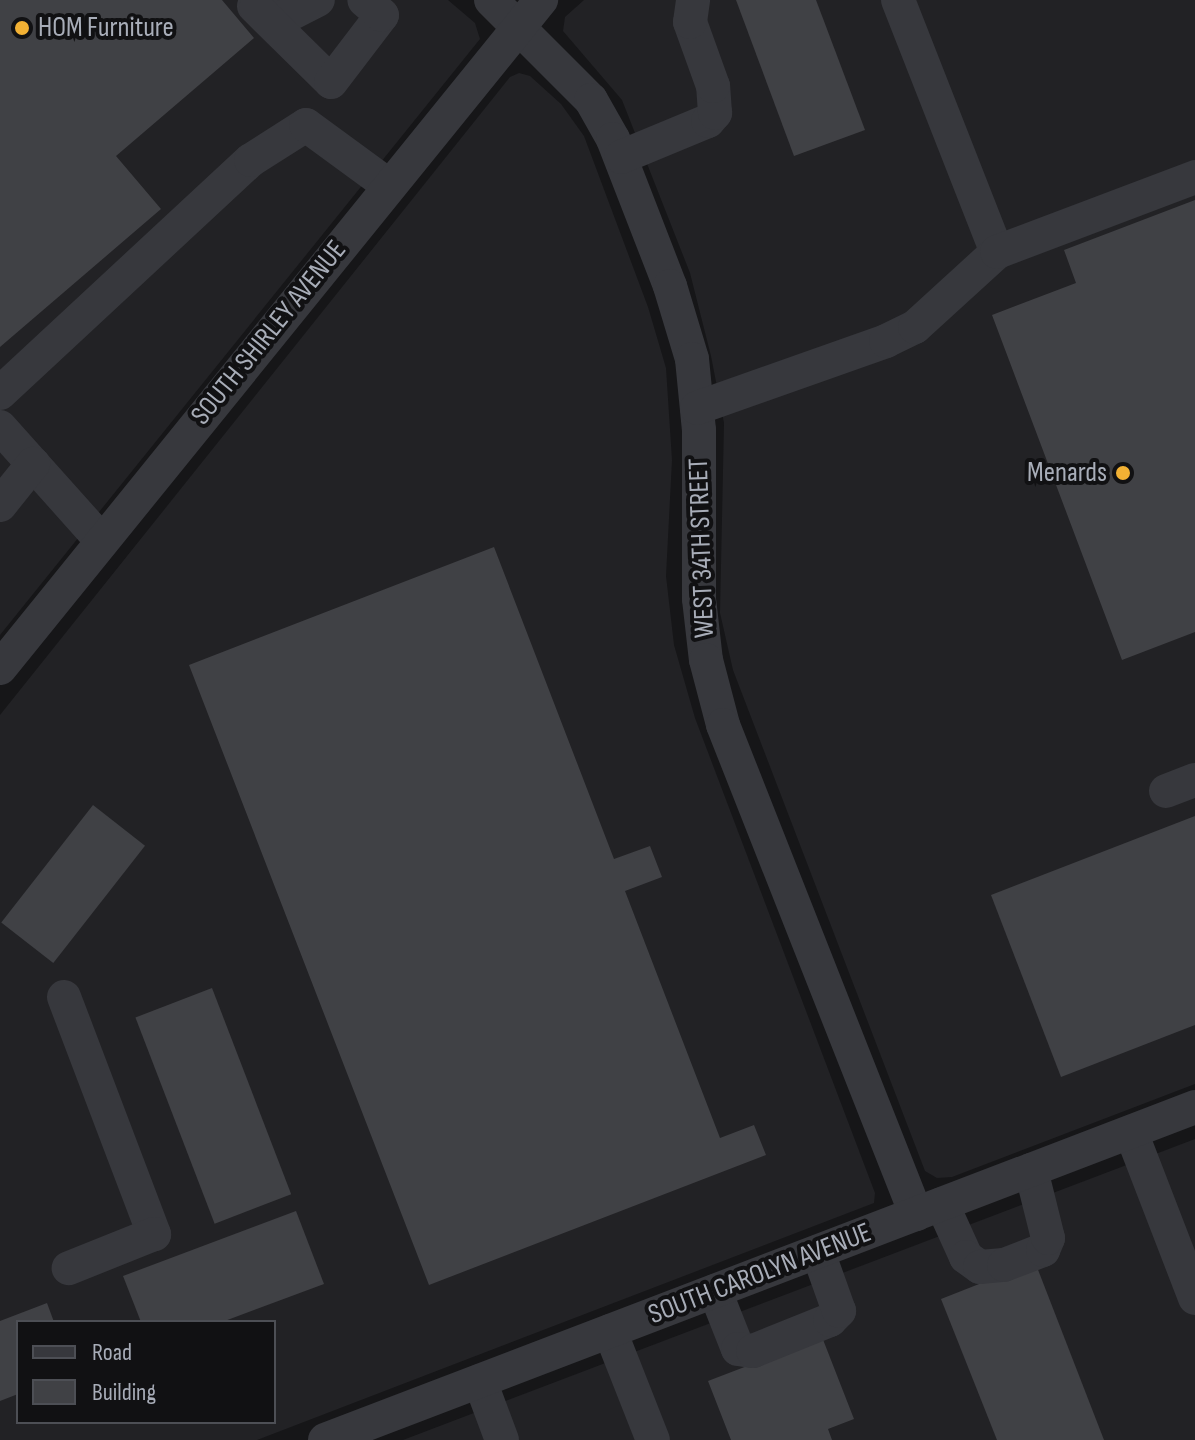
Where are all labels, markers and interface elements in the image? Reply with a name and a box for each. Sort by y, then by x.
place label: HOM Furniture [38,11,174,45]
marker: HOM Furniture [13,19,31,37]
street label: SOUTH SHIRLEY AVENUE [184,234,354,432]
place label: Menards [1027,456,1107,490]
street label: WEST 34TH STREET [682,457,722,639]
marker: Menards [1114,464,1132,482]
street label: SOUTH CAROLYN AVENUE [644,1216,876,1332]
legend [16,1320,276,1424]
text: Road [92,1338,132,1367]
text: Building [92,1378,156,1407]

